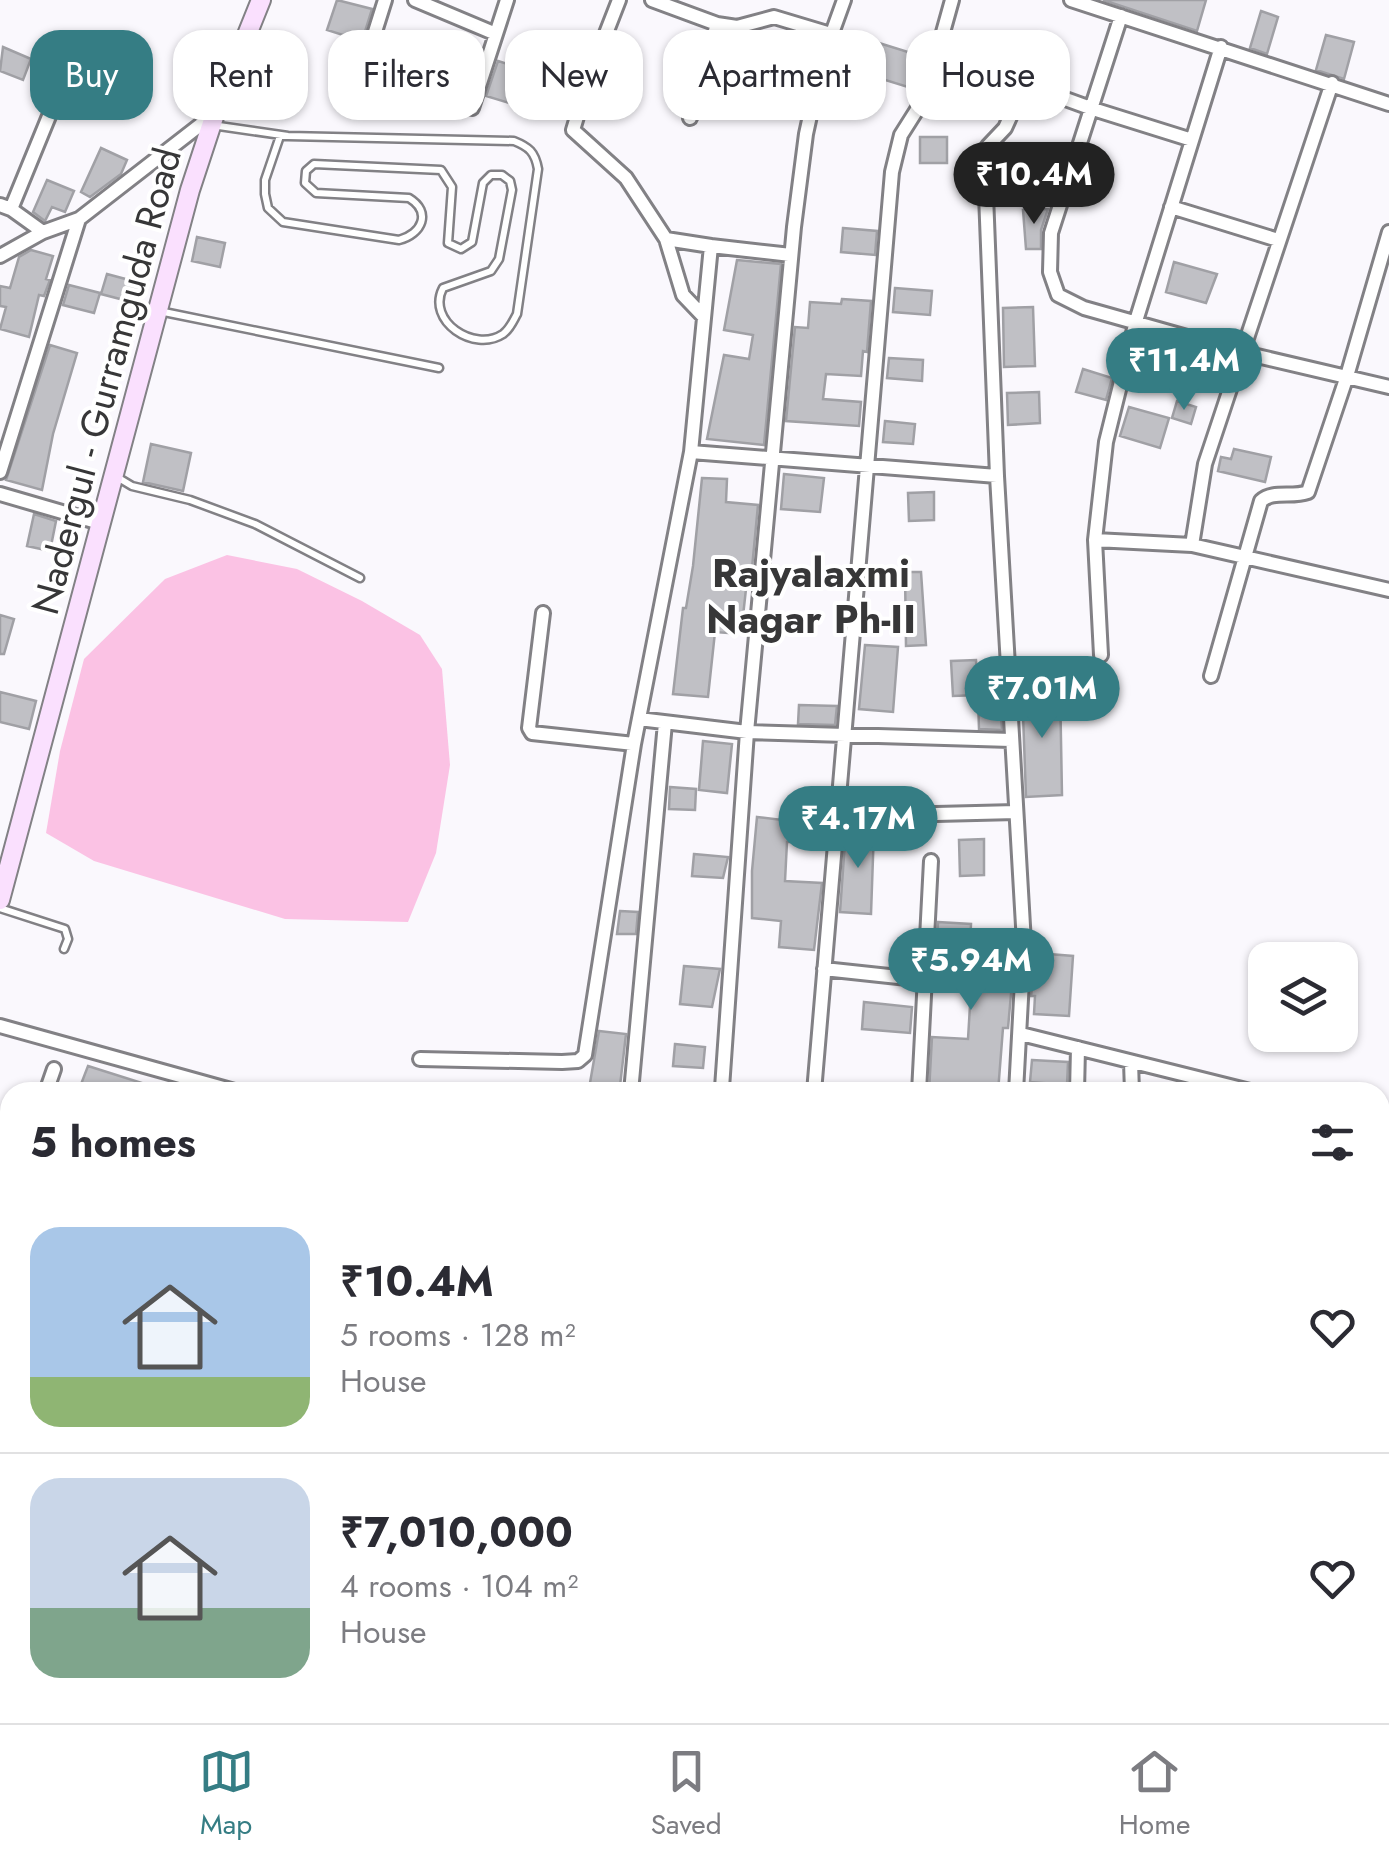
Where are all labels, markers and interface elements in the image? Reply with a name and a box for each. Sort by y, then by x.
chip: Buy [30,30,153,120]
chip: Rent [173,30,308,120]
chip: Filters [328,30,485,120]
chip: New [505,30,643,120]
chip: Apartment [663,30,886,120]
chip: House [906,30,1070,120]
street label: Nadergul - Gurramguda Road [17,142,195,620]
pin: ₹10.4M [953,142,1115,227]
text: ₹10.4M [976,151,1092,197]
pin: ₹11.4M [1103,328,1265,413]
text: ₹11.4M [1128,337,1240,383]
district label: Rajyalaxmi Nagar Ph-II [706,544,916,648]
pin: ₹7.01M [961,656,1123,741]
text: ₹7.01M [987,665,1097,711]
pin: ₹4.17M [777,786,939,871]
text: ₹4.17M [800,795,916,841]
pin: ₹5.94M [890,928,1052,1013]
text: ₹5.94M [910,937,1032,983]
map controls [1248,942,1358,1052]
button: layers [1248,942,1358,1052]
text: 5 homes [30,1112,196,1173]
icon: filters [1305,1115,1360,1170]
text: ₹10.4M [340,1251,493,1312]
icon: home [110,1267,230,1387]
icon: heart [1305,1300,1360,1355]
text: 5 rooms · 128 m² [340,1312,575,1358]
text: House [340,1358,427,1404]
text: ₹7,010,000 [340,1502,573,1563]
icon: home [110,1518,230,1638]
icon: heart [1305,1551,1360,1606]
text: 4 rooms · 104 m² [340,1563,578,1609]
text: House [340,1609,427,1655]
tab: Map [199,1744,254,1845]
tab: Saved [651,1744,722,1845]
tab: Home [1119,1744,1190,1845]

